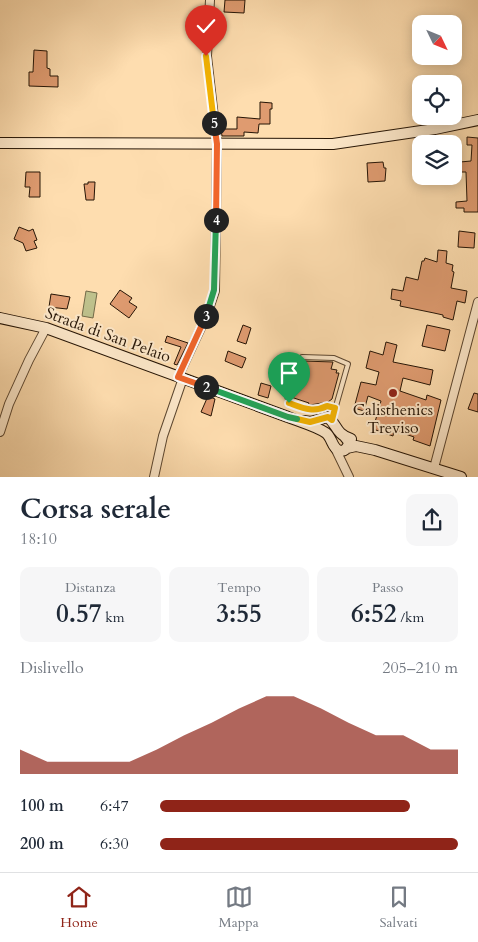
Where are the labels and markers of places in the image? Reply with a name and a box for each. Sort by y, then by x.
pin [185,5,227,56]
pin: 5 [202,110,226,136]
pin: 4 [204,208,228,232]
pin: 3 [194,304,218,328]
pin [268,352,310,403]
pin: 2 [194,374,218,400]
marker: Calisthenics Treviso [387,387,399,399]
place label: Calisthenics Treviso [353,399,433,439]

